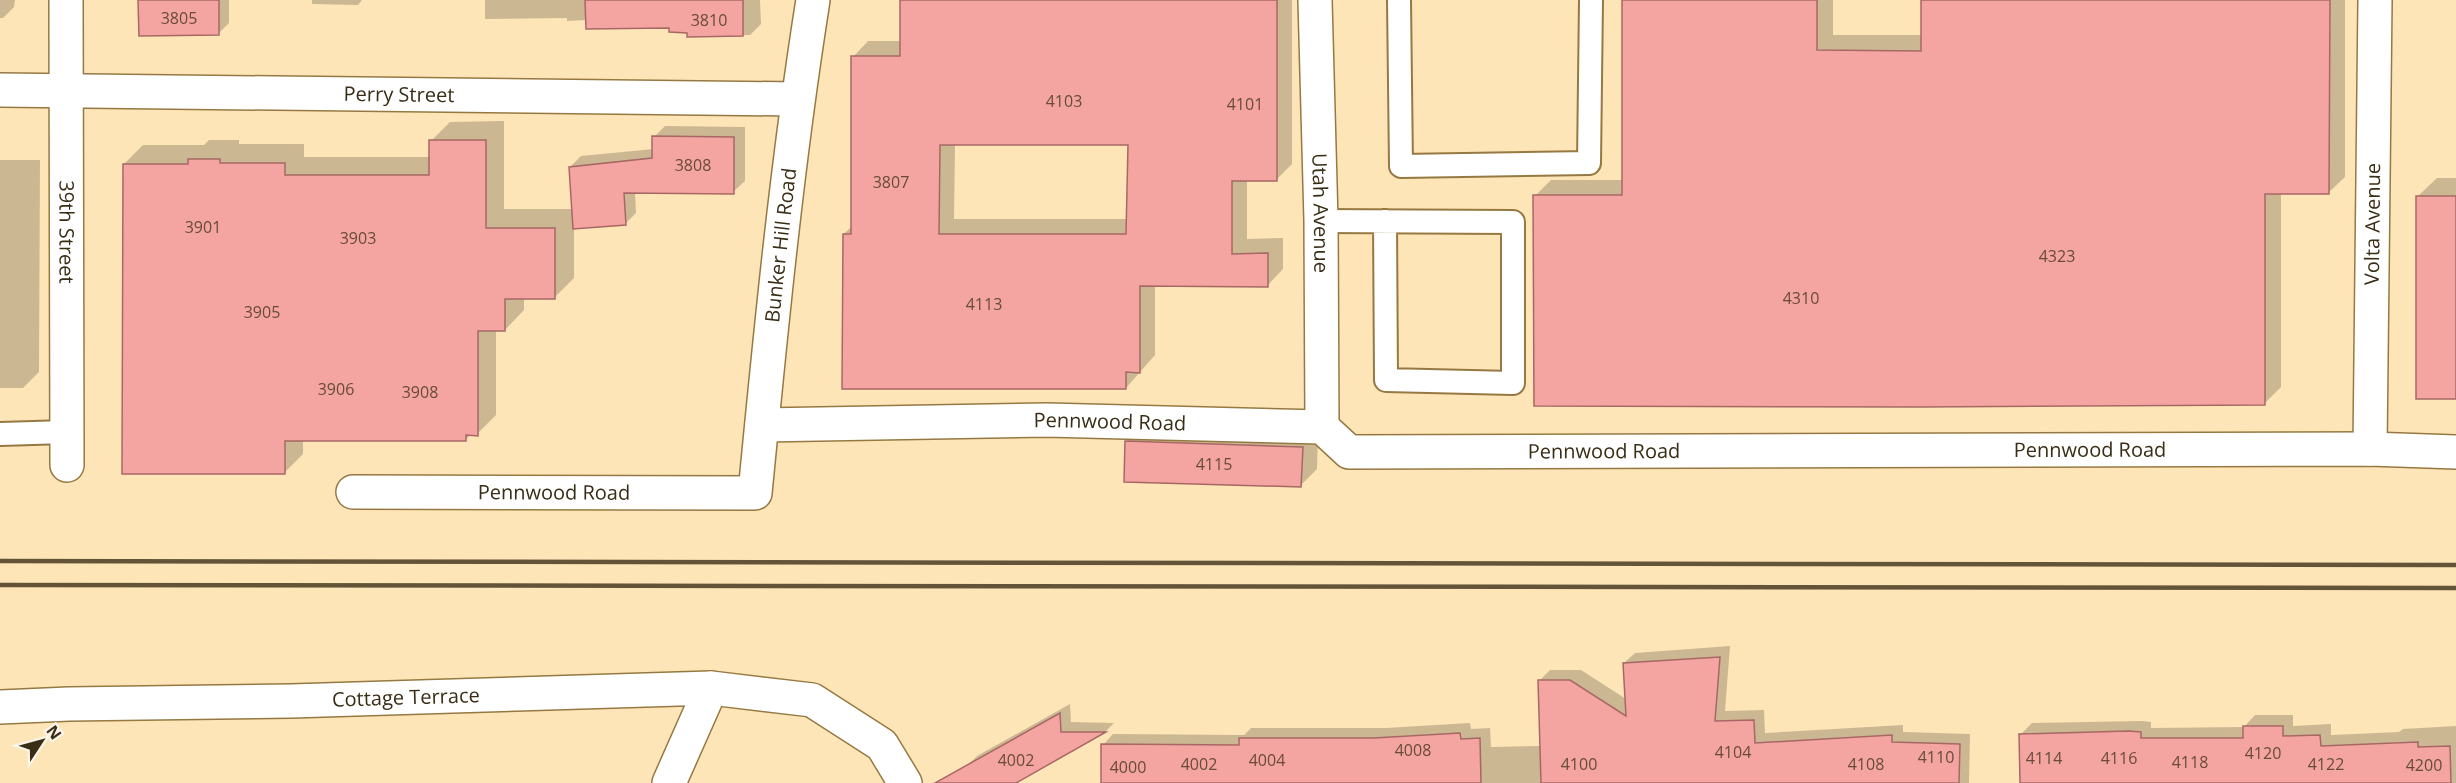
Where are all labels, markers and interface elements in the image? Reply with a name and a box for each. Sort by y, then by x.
house number: 3805 [161,7,197,29]
house number: 3810 [691,9,727,31]
street label: Perry Street [343,80,455,108]
house number: 4103 [1046,90,1082,112]
house number: 4101 [1227,93,1263,115]
street label: Utah Avenue [1306,153,1335,273]
house number: 3808 [675,154,711,176]
street label: Volta Avenue [2358,163,2386,285]
street label: Bunker Hill Road [758,166,802,324]
house number: 3807 [873,171,909,193]
street label: 39th Street [53,180,81,284]
house number: 3901 [185,216,221,238]
house number: 3903 [340,227,376,249]
house number: 4323 [2039,245,2075,267]
house number: 4310 [1783,287,1819,309]
house number: 4113 [966,293,1002,315]
house number: 3905 [244,301,280,323]
house number: 3906 [318,378,354,400]
house number: 3908 [402,381,438,403]
street label: Pennwood Road [1033,406,1187,437]
street label: Pennwood Road [2014,436,2166,463]
street label: Pennwood Road [1528,437,1680,464]
house number: 4115 [1196,453,1232,475]
street label: Pennwood Road [478,478,630,506]
street label: Cottage Terrace [332,681,480,713]
north arrow [12,711,72,771]
text: N [41,720,67,744]
house number: 4008 [1395,739,1431,761]
house number: 4104 [1715,741,1751,763]
house number: 4120 [2245,742,2281,764]
house number: 4110 [1918,746,1954,768]
house number: 4114 [2026,747,2062,769]
house number: 4116 [2101,747,2137,769]
house number: 4002 [998,749,1034,771]
house number: 4004 [1249,749,1285,771]
house number: 4118 [2172,751,2208,773]
house number: 4002 [1181,753,1217,775]
house number: 4100 [1561,753,1597,775]
house number: 4108 [1848,753,1884,775]
house number: 4122 [2308,753,2344,775]
house number: 4200 [2406,754,2442,776]
house number: 4000 [1110,756,1146,778]

